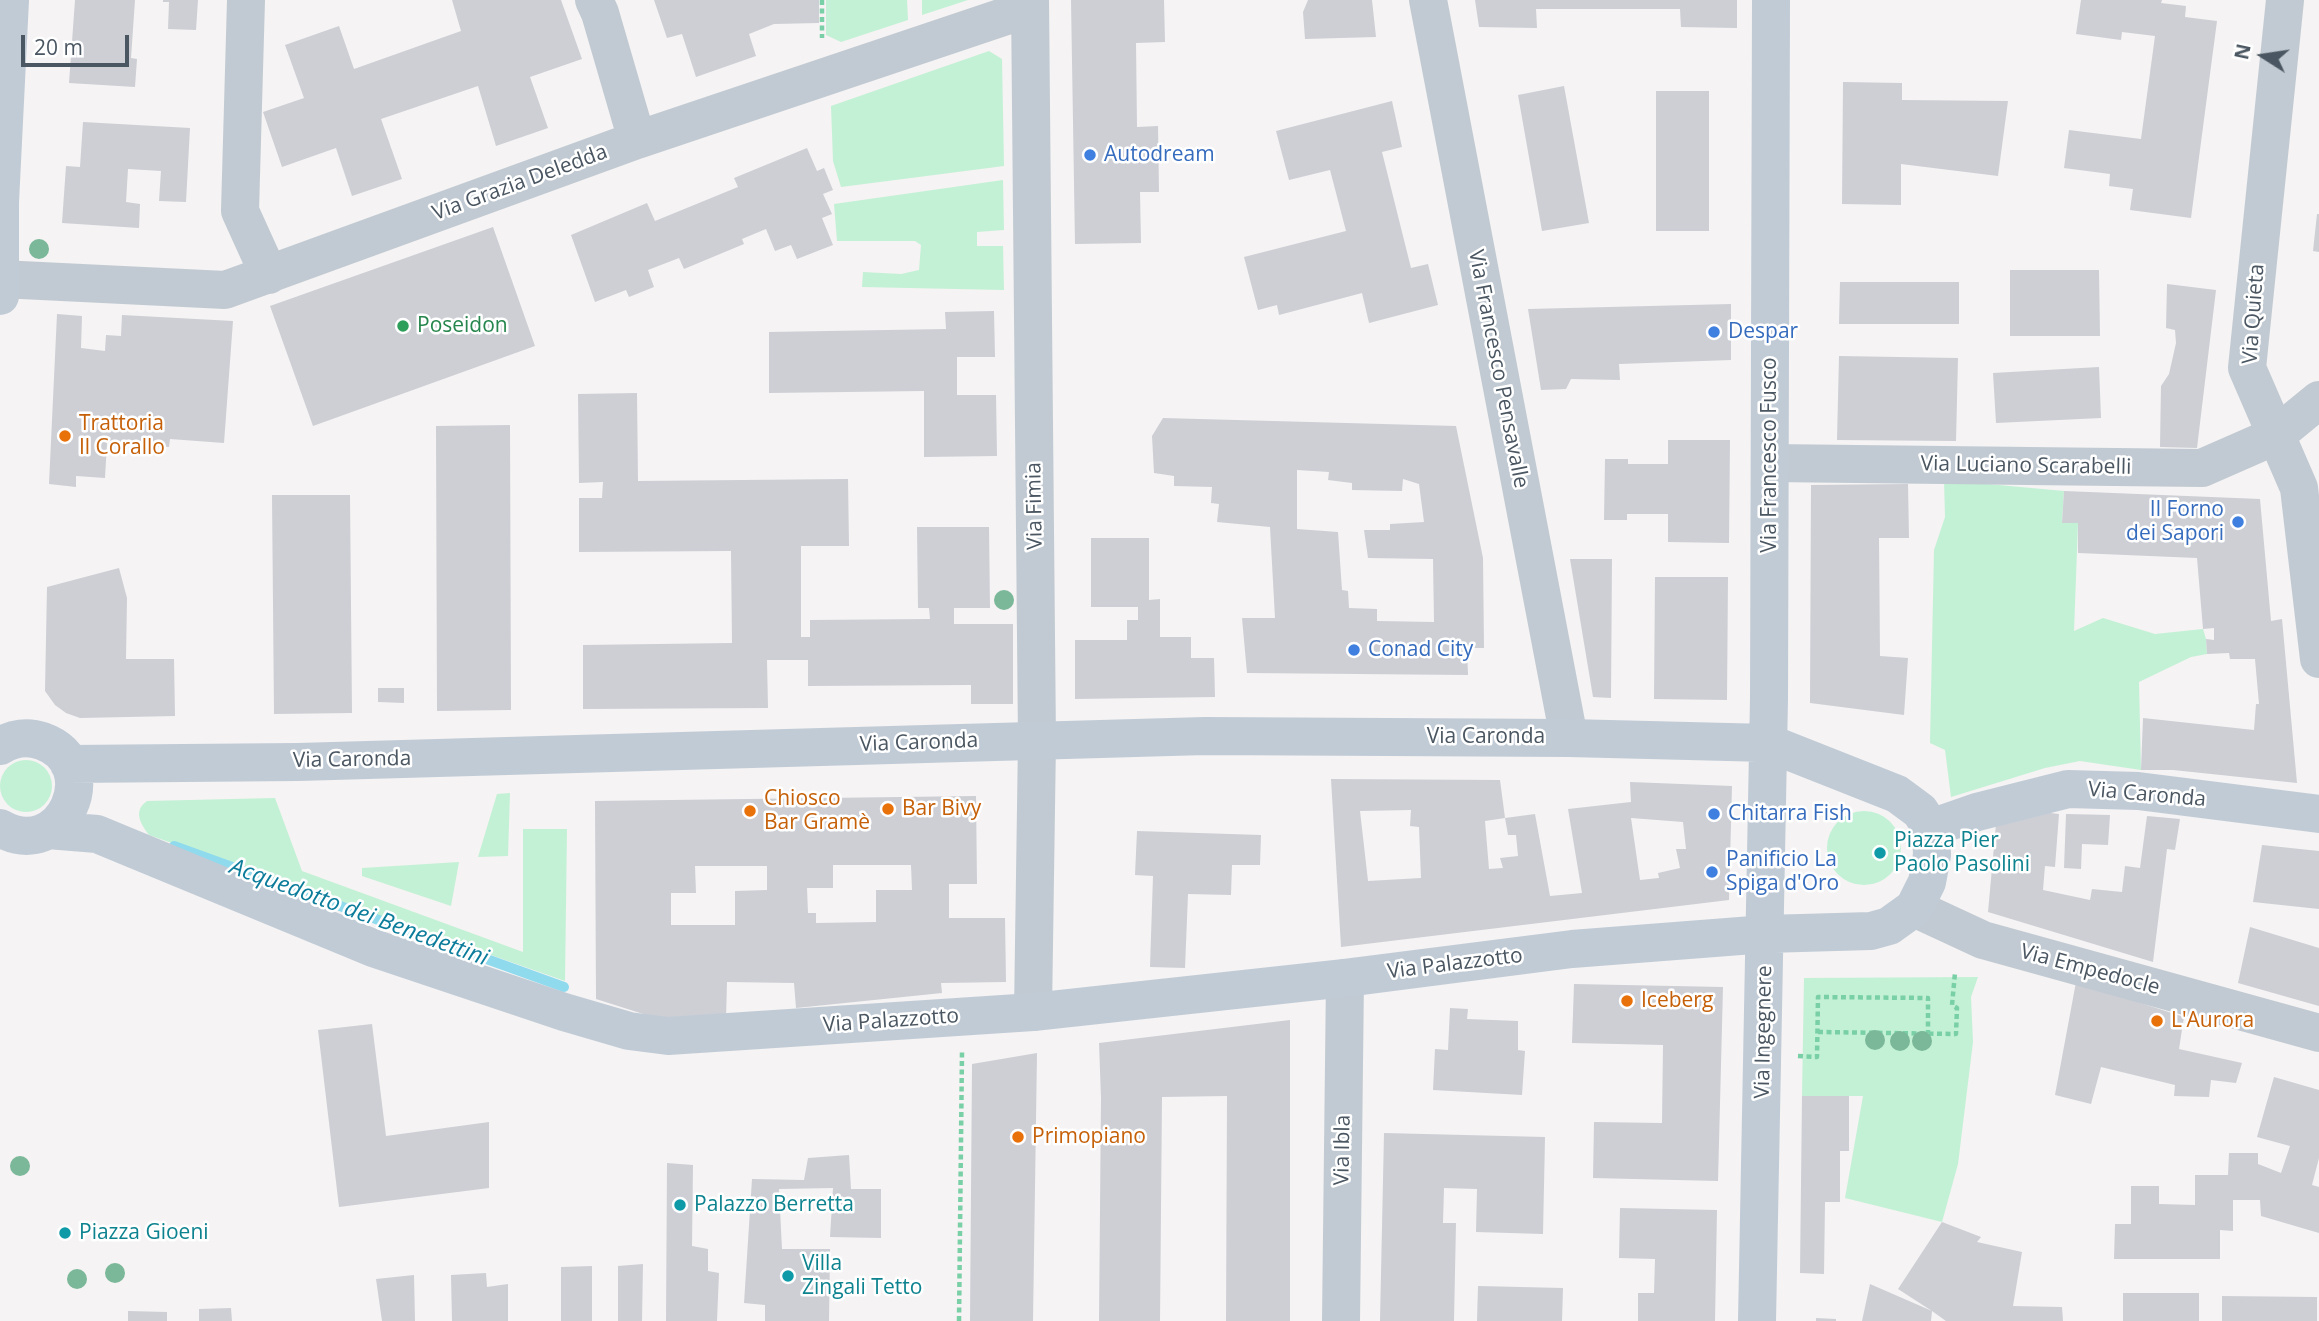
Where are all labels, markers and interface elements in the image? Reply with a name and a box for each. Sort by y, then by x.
scale bar [24,21,133,65]
north arrow [2228,21,2298,91]
text: 20 m [34,33,83,61]
text: N [2228,41,2257,62]
street label: Via Grazia Deledda [429,140,611,226]
place label: Autodream [1104,142,1215,168]
marker: Autodream [1082,147,1098,163]
street label: Via Francesco Pensavalle [1463,248,1533,490]
street label: Via Quieta [2238,263,2270,365]
place label: Poseidon [417,313,508,339]
marker: Poseidon [395,318,411,334]
place label: Despar [1728,319,1798,345]
marker: Despar [1706,324,1722,340]
street label: Via Francesco Fusco [1757,357,1783,553]
place label: Trattoria Il Corallo [79,411,165,461]
marker: Trattoria Il Corallo [57,428,73,444]
street label: Via Luciano Scarabelli [1920,452,2132,480]
street label: Via Fimia [1022,462,1048,550]
place label: Il Forno dei Sapori [2126,497,2224,547]
marker: Il Forno dei Sapori [2230,514,2246,530]
place label: Conad City [1368,637,1473,663]
marker: Conad City [1346,642,1362,658]
street label: Via Caronda [1427,724,1545,750]
street label: Via Caronda [859,728,979,758]
street label: Via Caronda [293,746,411,774]
street label: Via Caronda [2087,777,2207,813]
place label: Chiosco Bar Gramè [764,786,870,836]
place label: Bar Bivy [902,796,981,822]
marker: Bar Bivy [880,801,896,817]
place label: Chitarra Fish [1728,801,1852,827]
marker: Chiosco Bar Gramè [742,803,758,819]
marker: Chitarra Fish [1706,806,1722,822]
place label: Piazza Pier Paolo Pasolini [1894,828,2030,878]
marker: Piazza Pier Paolo Pasolini [1872,845,1888,861]
place label: Panificio La Spiga d'Oro [1726,847,1839,897]
water label: Acquedotto dei Benedettini [226,853,492,973]
marker: Panificio La Spiga d'Oro [1704,864,1720,880]
street label: Via Empedocle [2018,939,2162,1001]
street label: Via Palazzotto [1386,943,1524,985]
street label: Via Ingegnere [1750,965,1778,1099]
place label: Iceberg [1641,988,1713,1014]
marker: Iceberg [1619,993,1635,1009]
street label: Via Palazzotto [822,1004,960,1038]
place label: L'Aurora [2171,1008,2254,1034]
marker: L'Aurora [2149,1013,2165,1029]
street label: Via Ibla [1330,1114,1356,1186]
place label: Primopiano [1032,1124,1146,1150]
marker: Primopiano [1010,1129,1026,1145]
place label: Palazzo Berretta [694,1192,854,1218]
marker: Palazzo Berretta [672,1197,688,1213]
place label: Piazza Gioeni [79,1220,209,1246]
marker: Piazza Gioeni [57,1225,73,1241]
place label: Villa Zingali Tetto [802,1251,922,1301]
marker: Villa Zingali Tetto [780,1268,796,1284]

